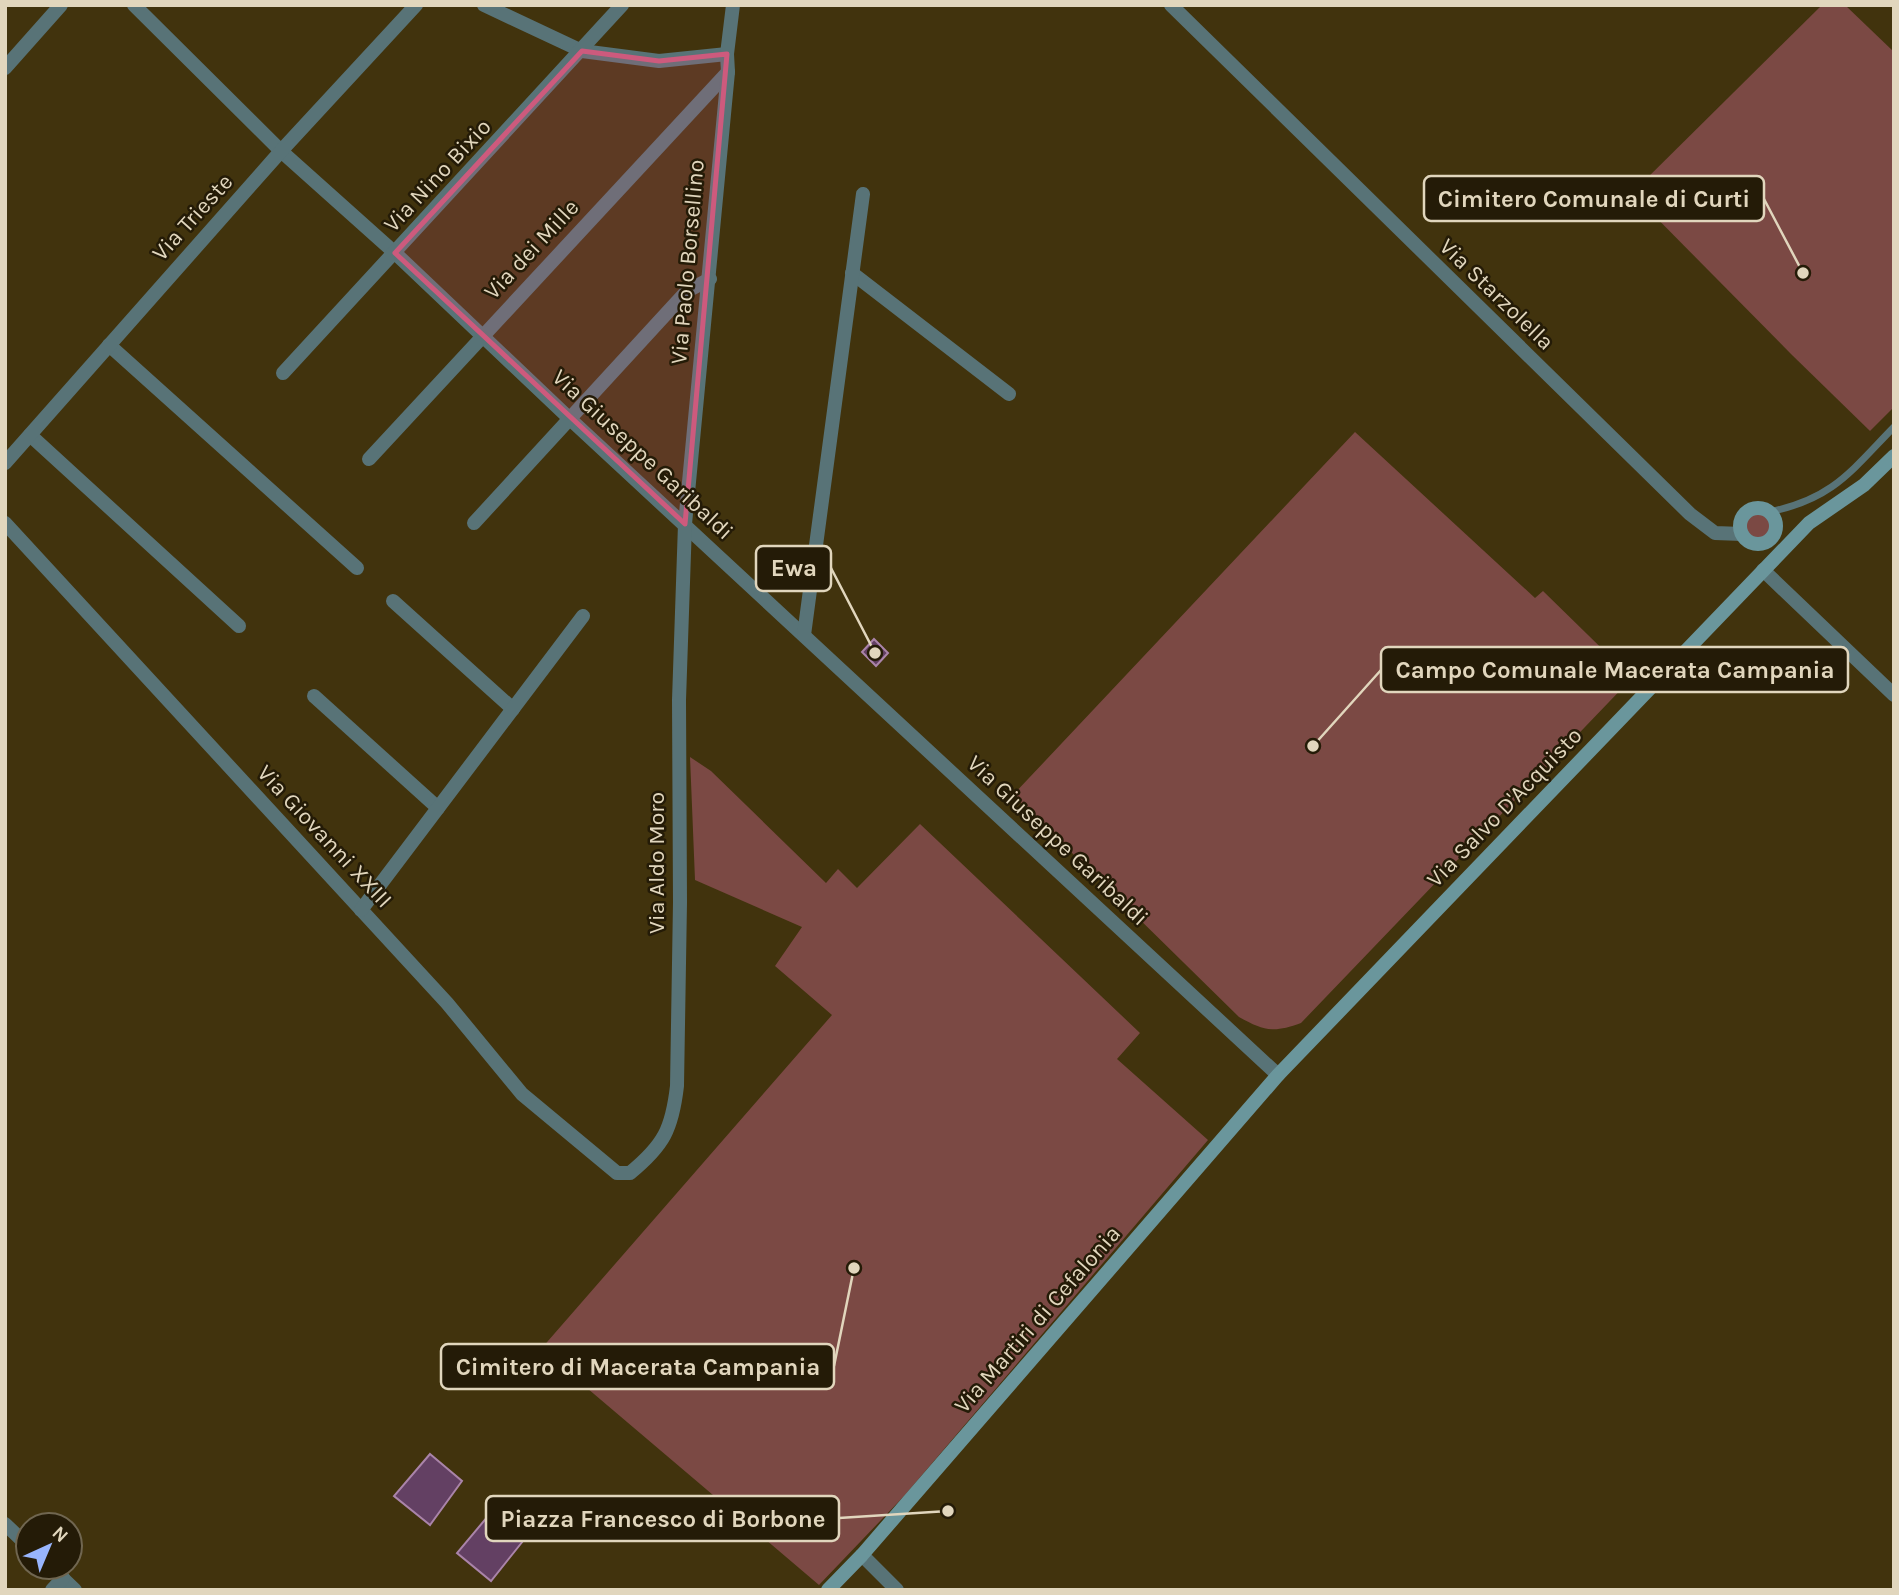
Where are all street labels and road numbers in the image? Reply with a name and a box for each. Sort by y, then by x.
street label: Via Nino Bixio [378,113,497,237]
street label: Via Paolo Borsellino [665,158,710,366]
street label: Via Trieste [146,168,238,266]
street label: Via dei Mille [478,194,584,305]
street label: Via Starzolella [1434,233,1560,356]
street label: Via Giuseppe Garibaldi [547,364,739,545]
street label: Via Salvo D'Acquisto [1421,722,1588,893]
street label: Via Giuseppe Garibaldi [962,750,1154,931]
street label: Via Giovanni XXIII [252,759,398,913]
street label: Via Aldo Moro [643,792,670,934]
street label: Via Martiri di Cefalonia [949,1220,1126,1418]

